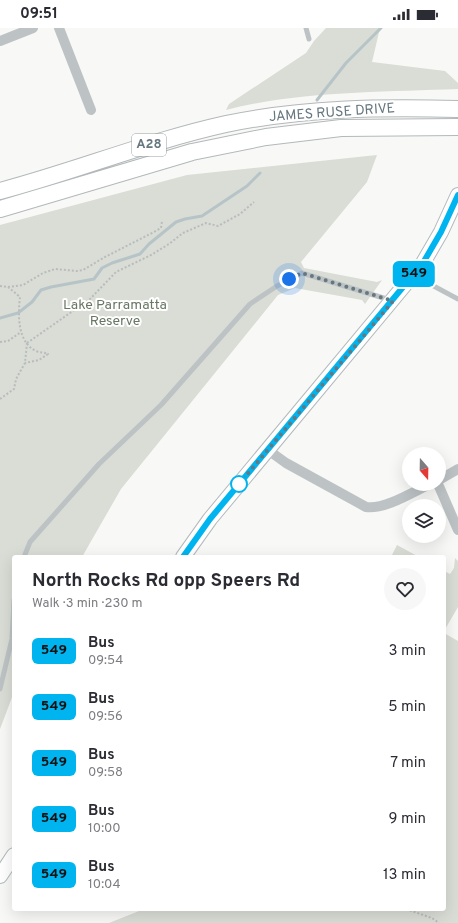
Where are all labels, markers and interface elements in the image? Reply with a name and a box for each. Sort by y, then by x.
text: 09:51 [20,5,58,24]
street label: JAMES RUSE DRIVE [268,100,396,126]
road number: A28 [132,134,166,156]
line badge: 549 [391,261,437,287]
text: 549 [401,265,427,282]
your location [279,269,299,289]
park label: Lake Parramatta Reserve [63,297,167,330]
north arrow [402,447,446,491]
map controls [402,447,446,543]
unlabelled marker [230,475,248,493]
button: layers [402,499,446,543]
button: heart [384,568,426,610]
text: North Rocks Rd opp Speers Rd [32,569,300,593]
text: Walk · 3 min · 230 m [32,596,143,612]
text: Bus [88,634,115,653]
text: 549 [41,642,67,659]
text: 3 min [388,642,426,661]
text: 09:54 [88,653,123,669]
text: Bus [88,690,115,709]
text: 549 [41,698,67,715]
text: 5 min [388,698,426,717]
text: 09:56 [88,709,123,725]
text: Bus [88,746,115,765]
text: 549 [41,754,67,771]
text: 7 min [390,754,426,773]
text: 09:58 [88,765,123,781]
text: Bus [88,802,115,821]
text: 549 [41,810,67,827]
text: 9 min [389,810,426,829]
text: 10:00 [88,821,121,837]
text: Bus [88,858,115,877]
text: 549 [41,866,67,883]
text: 13 min [383,866,426,885]
text: 10:04 [88,877,121,893]

